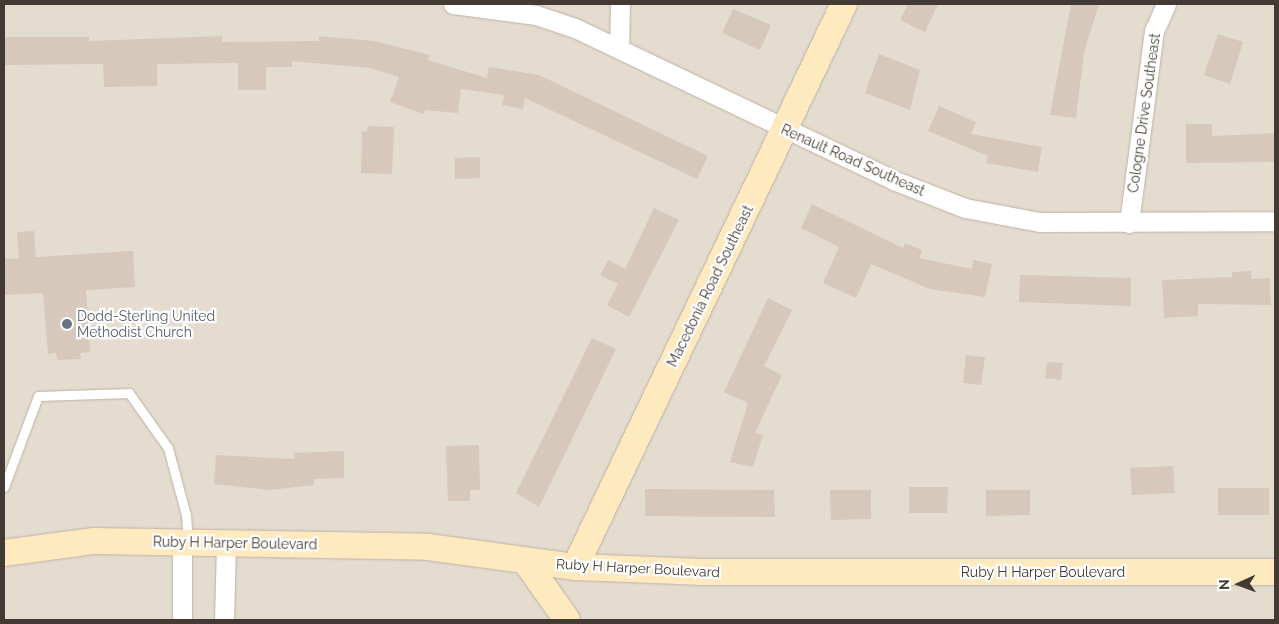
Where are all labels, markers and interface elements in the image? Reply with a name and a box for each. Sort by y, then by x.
street label: Cologne Drive Southeast [1124,32,1164,194]
street label: Renault Road Southeast [778,121,928,199]
street label: Macedonia Road Southeast [664,203,756,369]
place label: Dodd-Sterling United Methodist Church [77,308,215,341]
marker: Dodd-Sterling United Methodist Church [61,318,73,330]
street label: Ruby H Harper Boulevard [152,533,318,553]
street label: Ruby H Harper Boulevard [555,555,721,581]
north arrow [1214,559,1264,609]
street label: Ruby H Harper Boulevard [960,564,1126,580]
text: N [1216,579,1232,590]

